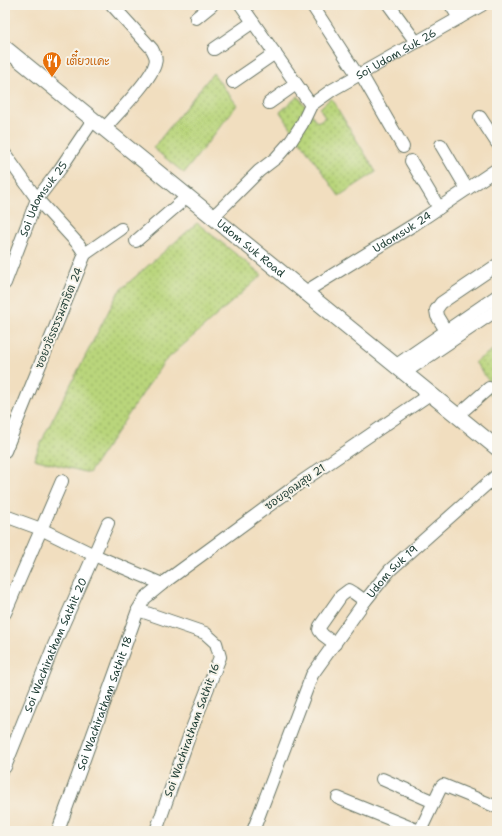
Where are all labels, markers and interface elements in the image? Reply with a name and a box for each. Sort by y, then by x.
street label: Soi Udom Suk 26 [353,25,439,83]
place label: เตี๋ยวแคะ [66,49,109,69]
restaurant icon: เตี๋ยวแคะ [41,50,63,78]
street label: Soi Udomsuk 25 [16,158,71,239]
street label: Udomsuk 24 [370,208,434,256]
street label: Udom Suk Road [214,216,288,280]
street label: ซอยวชิรธรรมสาธิต 24 [32,265,86,371]
street label: ซอยอุดมสุข 21 [262,461,329,514]
street label: Udom Suk 19 [363,542,421,601]
street label: Soi Wachiratham Sathit 20 [20,575,90,714]
street label: Soi Wachiratham Sathit 18 [73,634,135,772]
street label: Soi Wachiratham Sathit 16 [161,661,223,799]

